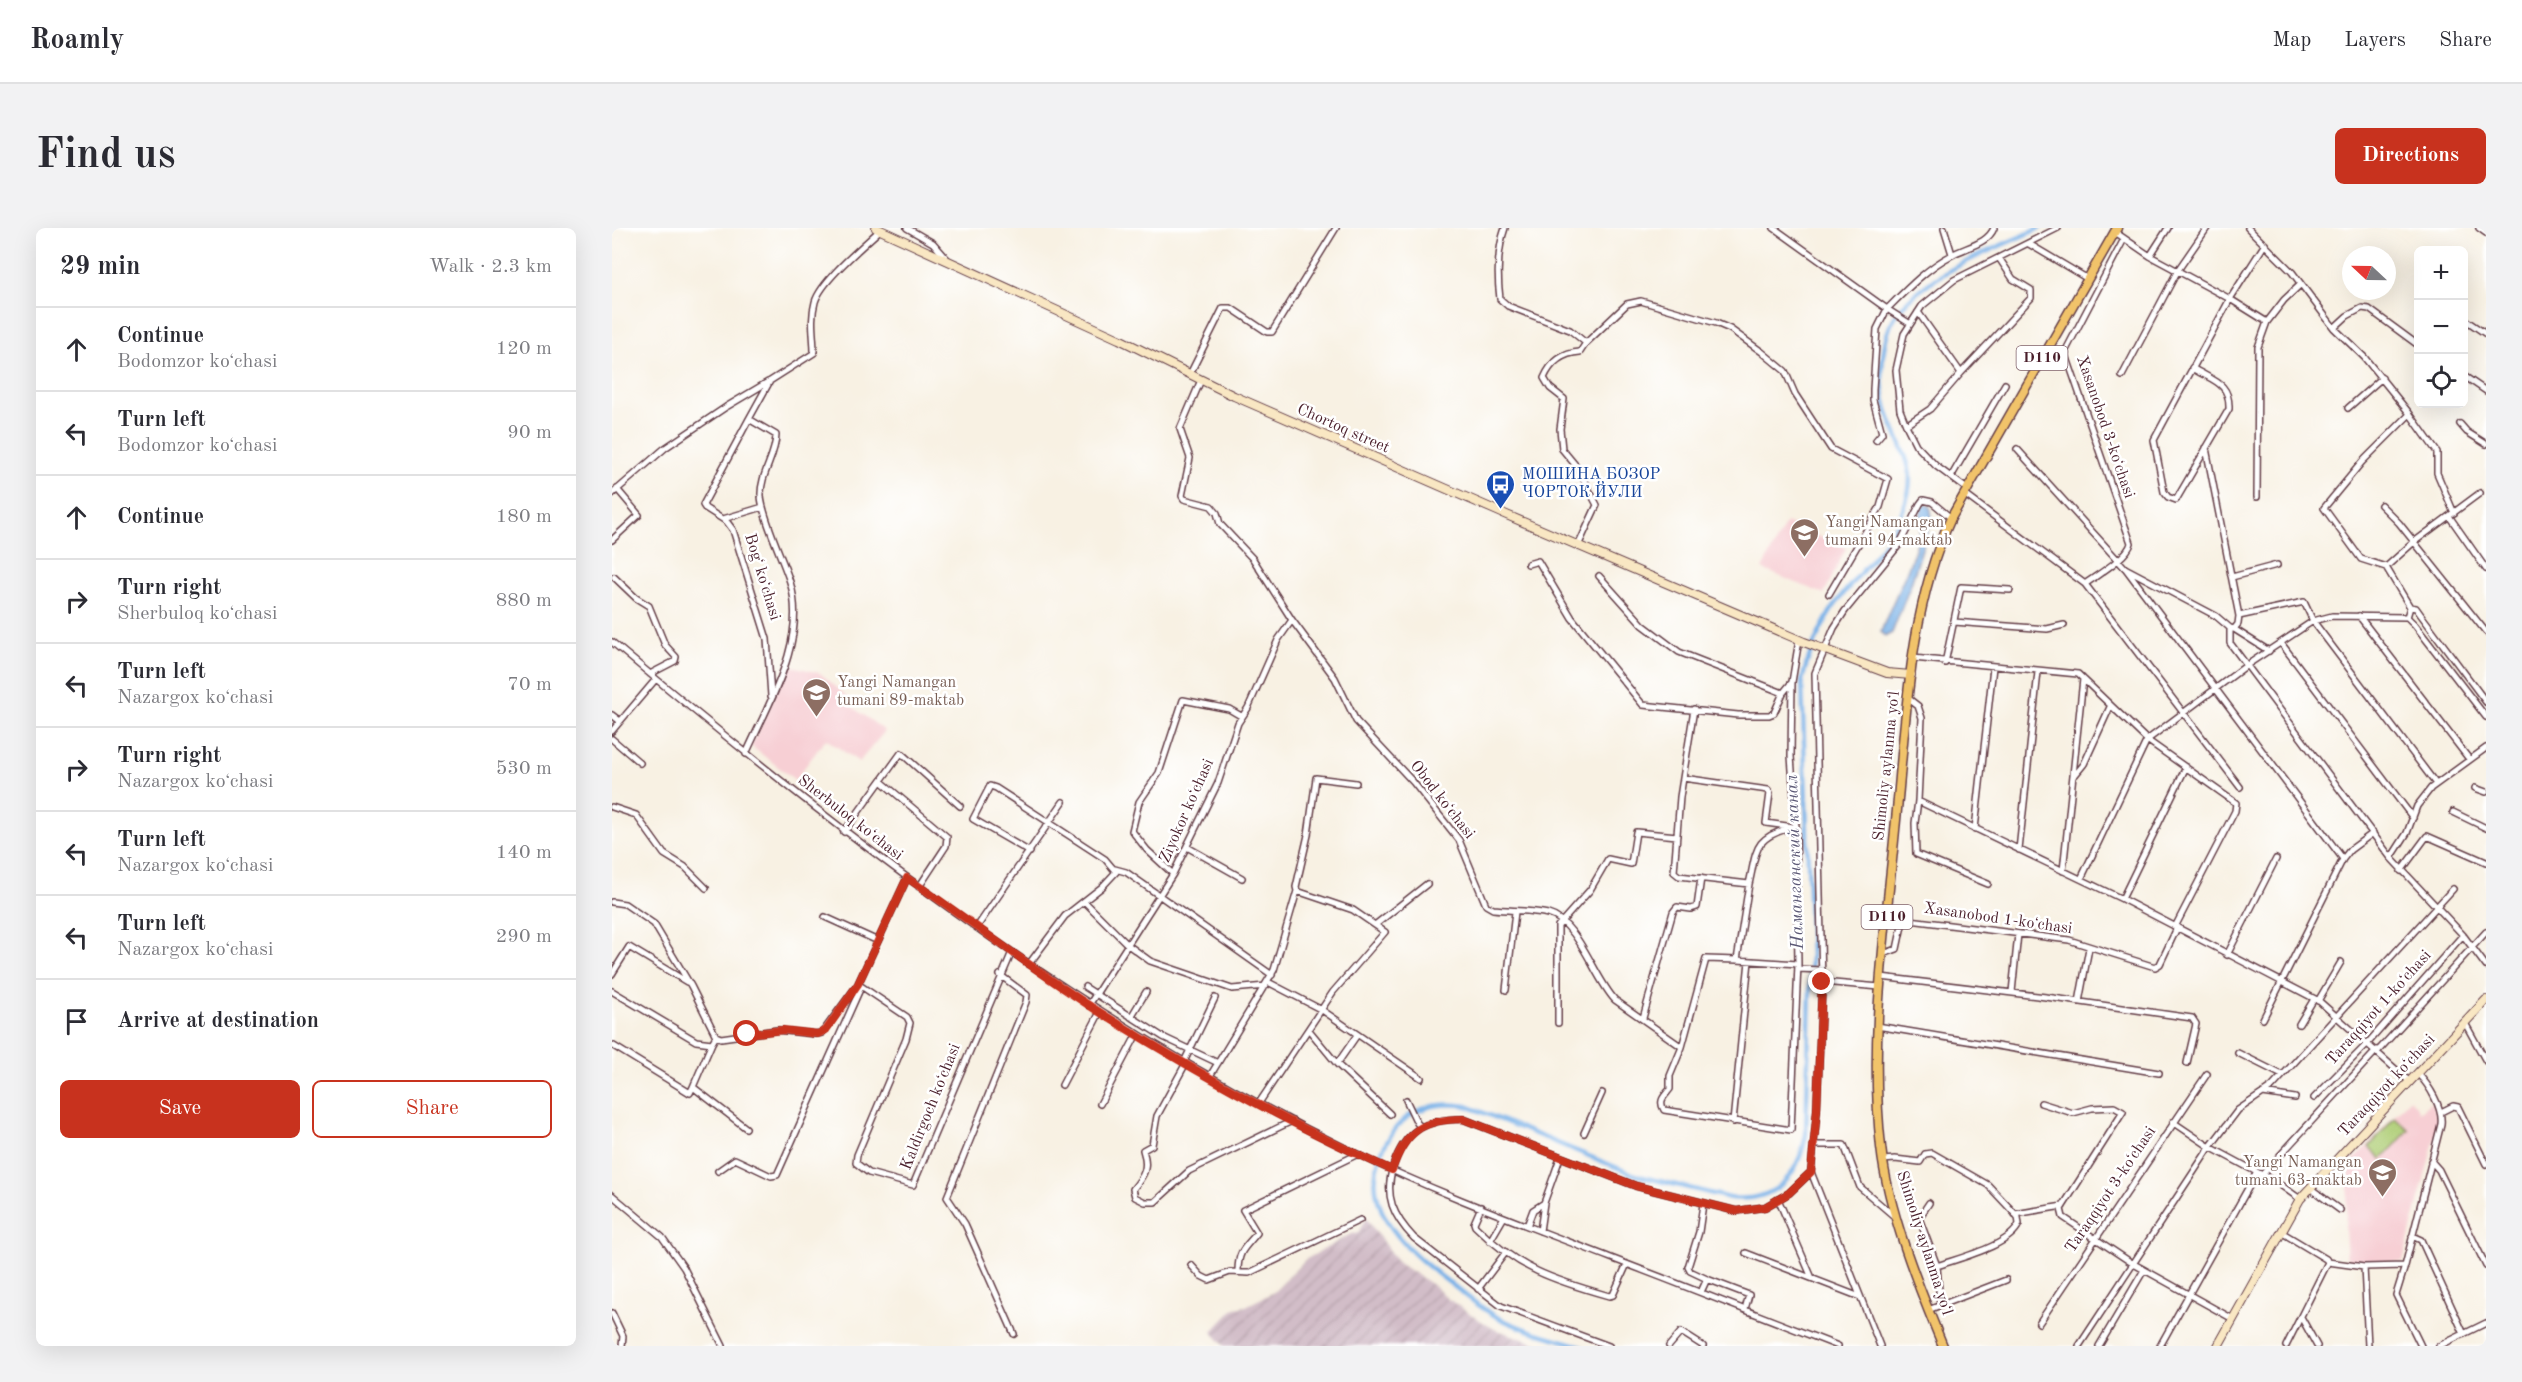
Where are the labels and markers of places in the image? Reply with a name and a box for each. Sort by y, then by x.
place label: МОШИНА БОЗОР ЧОРТОК ЙУЛИ [1522,467,1661,501]
bus stop icon: МОШИНА БОЗОР ЧОРТОК ЙУЛИ [1485,468,1517,510]
place label: Yangi Namangan tumani 94-maktab [1825,515,1952,549]
school or university icon: Yangi Namangan tumani 94-maktab [1788,516,1820,558]
place label: Yangi Namangan tumani 89-maktab [837,675,964,709]
school or university icon: Yangi Namangan tumani 89-maktab [800,676,832,718]
place label: Yangi Namangan tumani 63-maktab [2235,1155,2362,1189]
school or university icon: Yangi Namangan tumani 63-maktab [2367,1156,2399,1198]

